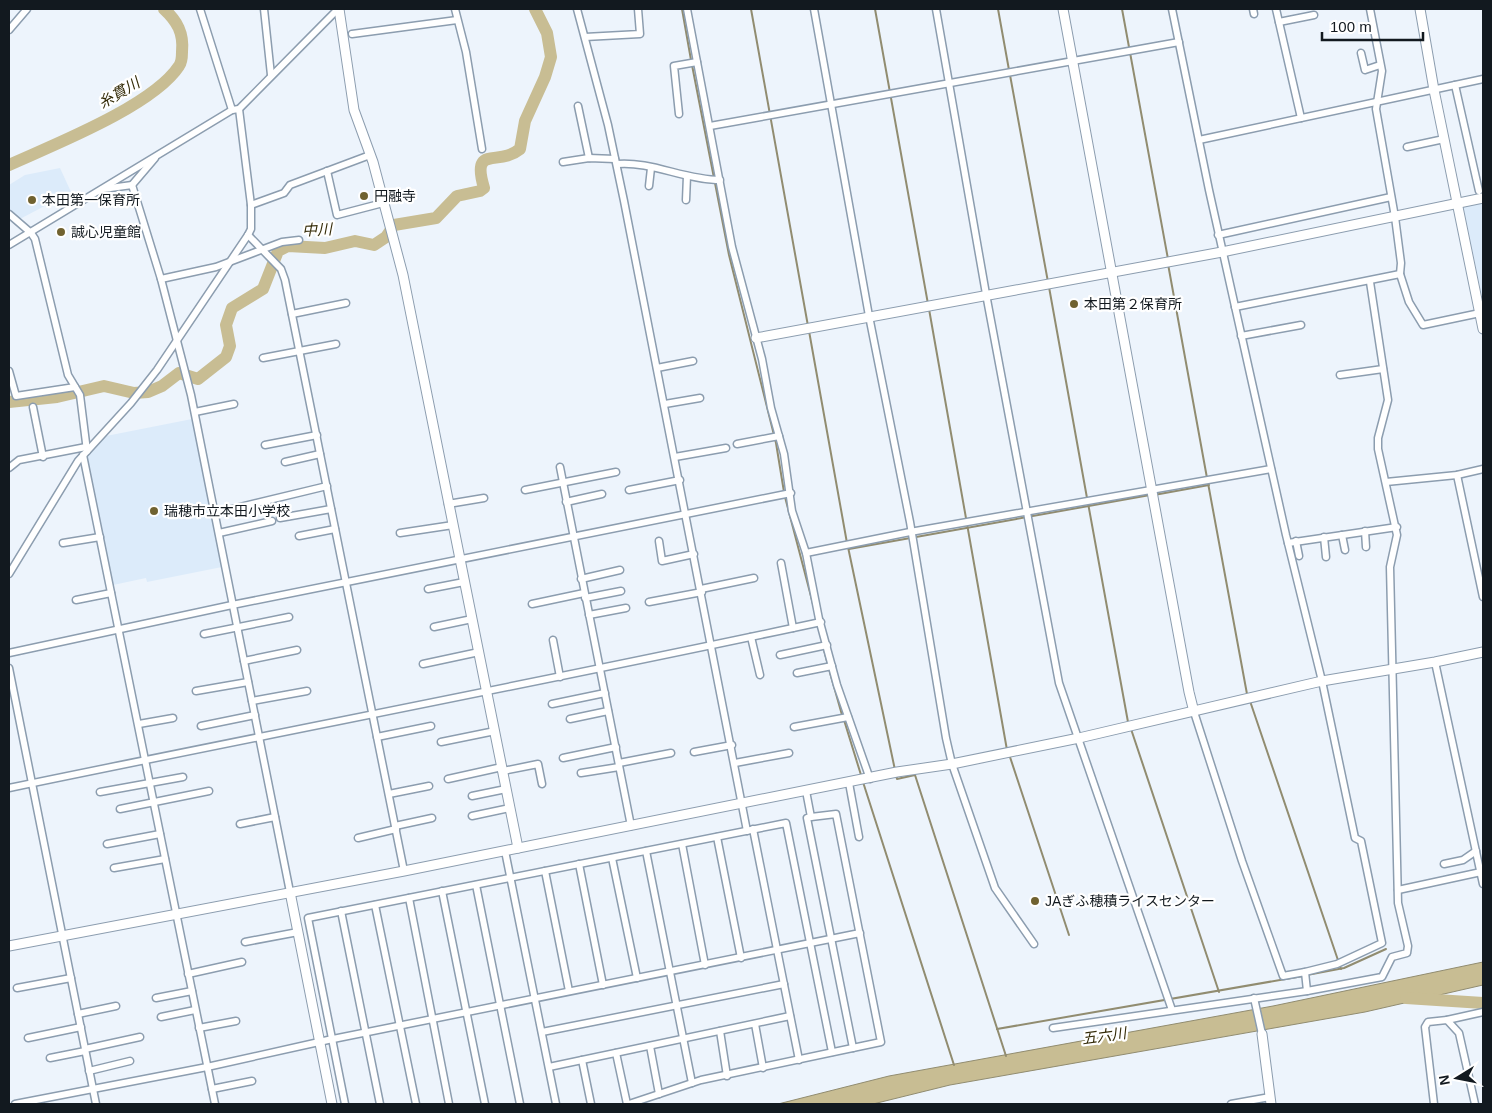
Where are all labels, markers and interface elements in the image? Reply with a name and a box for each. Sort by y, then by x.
scale bar [1322,10,1423,42]
text: 100 m [1330,18,1372,35]
water label: 糸貫川 [95,73,144,111]
place label: 円融寺 [374,188,416,204]
marker: 円融寺 [358,190,370,202]
place label: 本田第一保育所 [42,192,140,208]
marker: 本田第一保育所 [26,194,38,206]
water label: 中川 [302,220,334,239]
place label: 誠心児童館 [71,224,141,240]
marker: 誠心児童館 [55,226,67,238]
place label: 本田第２保育所 [1084,296,1182,312]
marker: 本田第２保育所 [1068,298,1080,310]
place label: 瑞穂市立本田小学校 [164,503,290,519]
marker: 瑞穂市立本田小学校 [148,505,160,517]
place label: JAぎふ穂積ライスセンター [1045,893,1215,909]
marker: JAぎふ穂積ライスセンター [1029,895,1041,907]
water label: 五六川 [1080,1024,1129,1047]
north arrow [1432,1053,1482,1103]
text: N [1435,1074,1453,1087]

